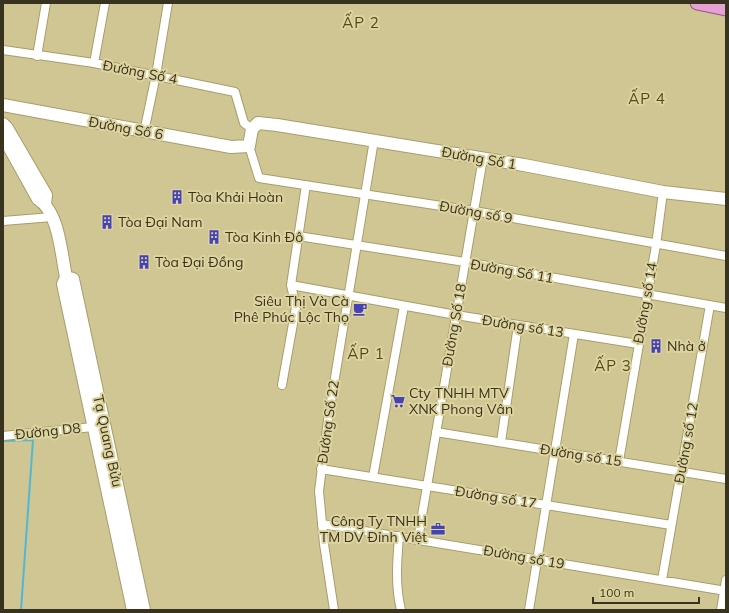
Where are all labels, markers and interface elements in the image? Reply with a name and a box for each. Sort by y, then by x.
district label: ẤP 2 [342,12,380,32]
street label: Đường Số 4 [101,56,179,88]
district label: ẤP 4 [628,88,666,108]
street label: Đường Số 6 [87,113,165,143]
street label: Đường Số 1 [440,143,518,173]
place label: Tòa Khải Hoàn [188,188,283,206]
building icon: Tòa Khải Hoàn [169,189,185,205]
street label: Đường số 9 [438,197,514,227]
place label: Tòa Đại Nam [118,213,202,231]
building icon: Tòa Đại Nam [99,214,115,230]
place label: Tòa Kinh Đô [225,228,303,246]
building icon: Tòa Kinh Đô [206,229,222,245]
place label: Tòa Đại Đồng [155,253,243,271]
building icon: Tòa Đại Đồng [136,254,152,270]
street label: Đường Số 11 [469,255,555,287]
street label: Đường số 14 [629,260,661,345]
street label: Đường Số 18 [438,282,470,368]
place label: Siêu Thị Và Cà Phê Phúc Lộc Thọ [234,292,349,326]
cafe icon: Siêu Thị Và Cà Phê Phúc Lộc Thọ [352,301,368,317]
street label: Đường số 13 [481,311,565,341]
place label: Nhà ở [667,337,706,355]
building icon: Nhà ở [648,338,664,354]
district label: ẤP 1 [347,343,385,363]
district label: ẤP 3 [594,355,632,375]
street label: Đường Số 22 [313,379,343,465]
place label: Cty TNHH MTV XNK Phong Vân [409,384,513,418]
street label: Tạ Quang Bửu [89,393,127,489]
supermarket icon: Cty TNHH MTV XNK Phong Vân [390,393,406,409]
street label: Đường số 12 [670,401,702,485]
street label: Đường D8 [14,419,82,443]
street label: Đường số 15 [539,440,623,470]
street label: Đường số 17 [454,482,538,512]
place label: Công Ty TNHH TM DV Đỉnh Việt [320,512,427,546]
office icon: Công Ty TNHH TM DV Đỉnh Việt [430,521,446,537]
street label: Đường số 19 [482,541,566,573]
scale bar [593,579,699,605]
text: 100 m [599,585,634,600]

